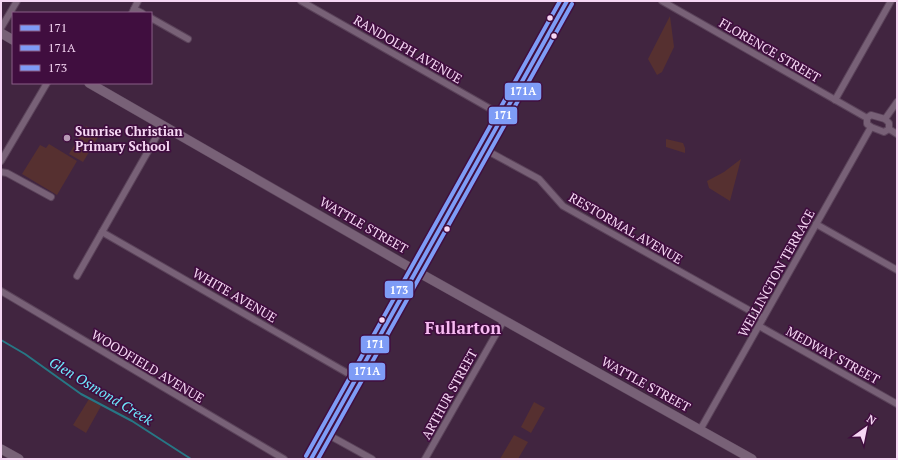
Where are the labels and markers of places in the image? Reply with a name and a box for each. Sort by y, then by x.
unlabelled marker [545,13,555,23]
unlabelled marker [549,31,559,41]
place label: Sunrise Christian Primary School [75,122,183,155]
marker: Sunrise Christian Primary School [62,133,72,143]
unlabelled marker [442,224,452,234]
unlabelled marker [377,315,387,325]

